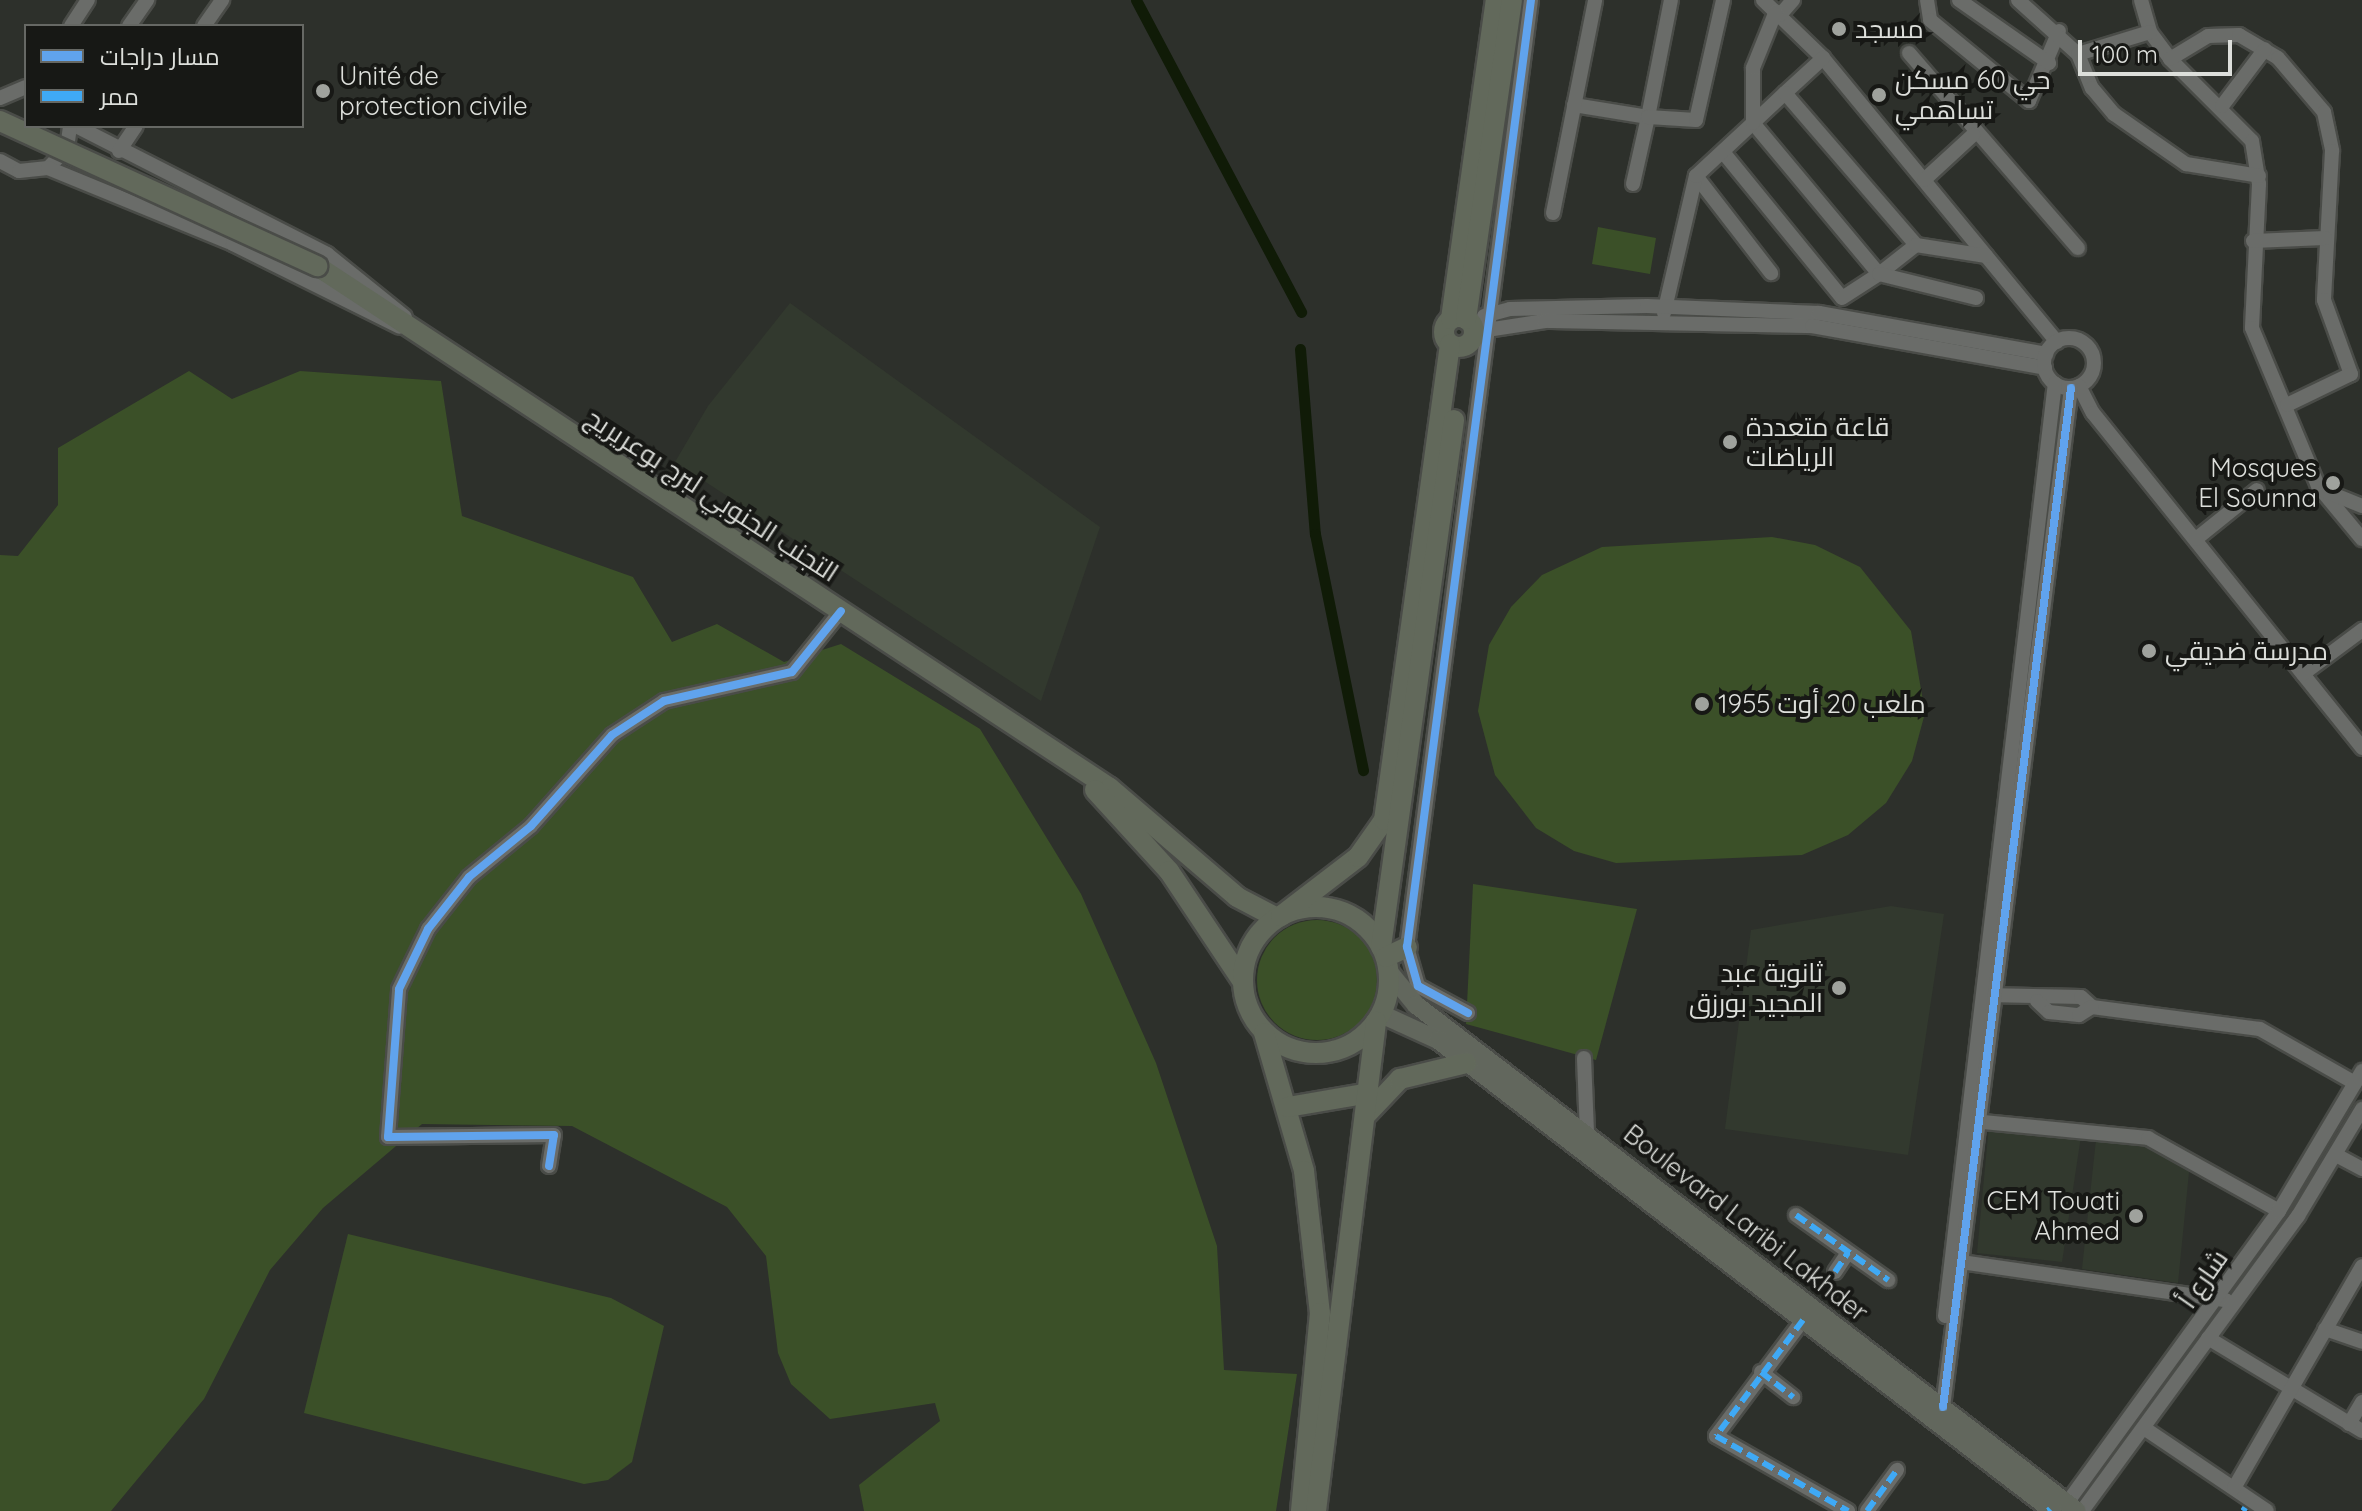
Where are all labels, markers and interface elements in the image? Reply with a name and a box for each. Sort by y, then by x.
place label: مسجد [1855,13,1924,45]
marker: مسجد [1830,20,1848,38]
legend [24,24,304,128]
scale bar [2082,24,2236,74]
text: 100 m [2092,39,2158,69]
text: مسار دراجات [100,41,220,71]
place label: Unité de protection civile [339,60,528,122]
place label: حي 60 مسكن تساهمي [1895,64,2050,126]
text: ممر [100,81,139,111]
marker: Unité de protection civile [314,82,332,100]
marker: حي 60 مسكن تساهمي [1870,86,1888,104]
street label: التجنب الجنوبي لبرج بوعريريج [580,402,844,588]
place label: قاعة متعددة الرياضات [1746,411,1889,472]
marker: قاعة متعددة الرياضات [1721,433,1739,451]
place label: Mosques El Sounna [2198,452,2317,514]
marker: Mosques El Sounna [2324,474,2342,492]
place label: مدرسة ضديقي [2165,635,2328,667]
marker: مدرسة ضديقي [2140,642,2158,660]
place label: ملعب 20 أوت 1955 [1718,688,1926,720]
marker: ملعب 20 أوت 1955 [1693,695,1711,713]
place label: ثانوية عبد المجيد بورزق [1689,957,1823,1018]
marker: ثانوية عبد المجيد بورزق [1830,979,1848,997]
street label: Boulevard Laribi Lakhder [1618,1118,1874,1328]
place label: CEM Touati Ahmed [1986,1185,2120,1246]
marker: CEM Touati Ahmed [2127,1207,2145,1225]
street label: شارع أ [2172,1244,2234,1314]

